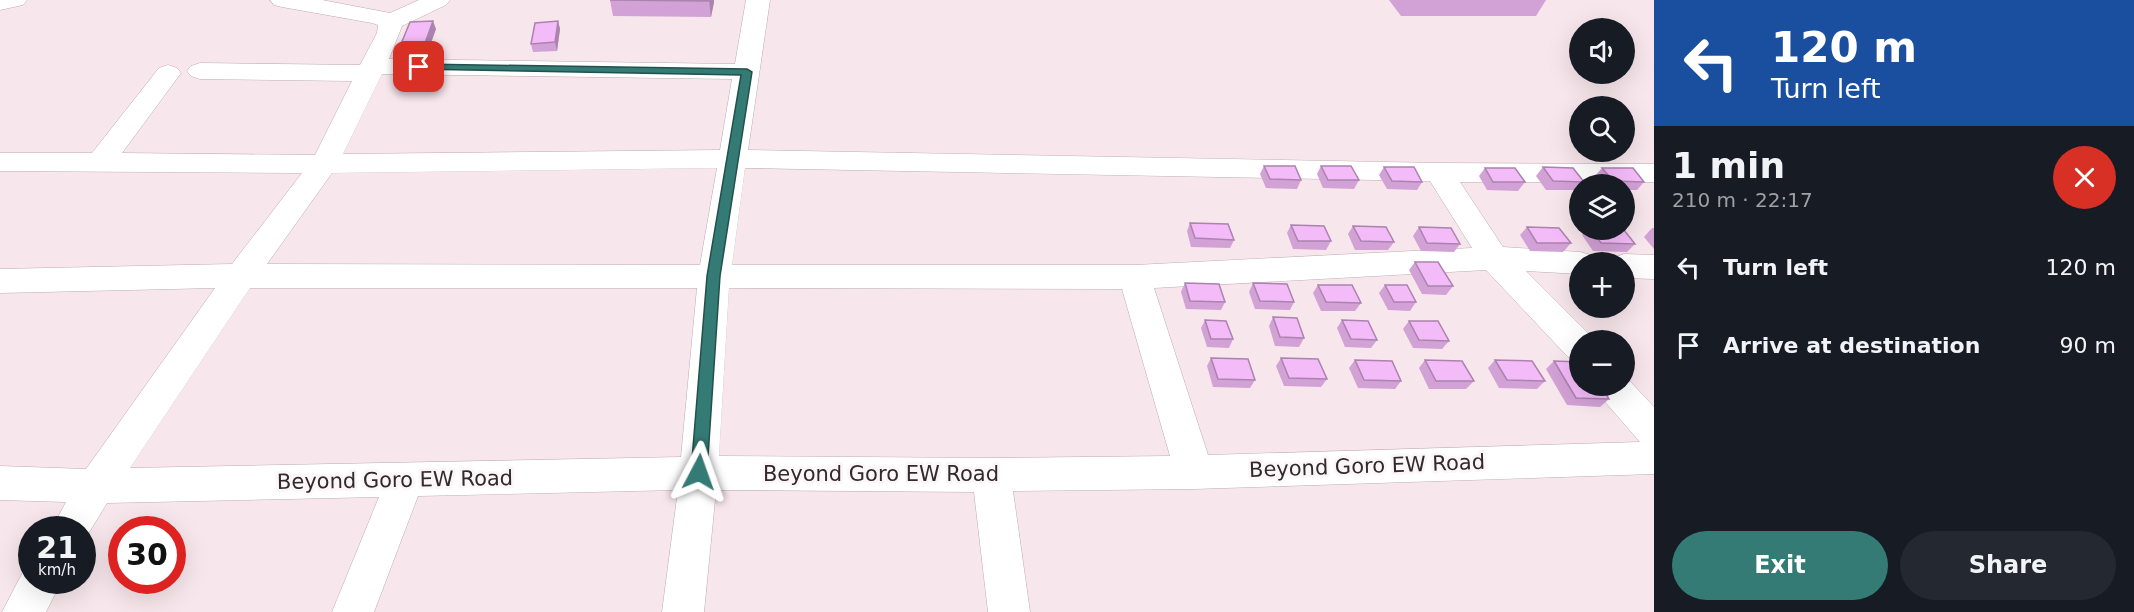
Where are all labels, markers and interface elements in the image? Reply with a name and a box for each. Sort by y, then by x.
map controls [1569,18,1635,396]
button: sound [1569,18,1635,84]
text: 120 m [1771,23,1917,72]
icon: left [1672,24,1750,102]
pin [393,41,444,92]
icon: arrive [402,50,435,83]
text: Turn left [1771,73,1881,104]
button: search [1569,96,1635,162]
text: 1 min [1672,145,1785,186]
button: close [2053,146,2116,209]
button: layers [1569,174,1635,240]
text: 210 m · 22:17 [1672,188,1813,212]
icon: left [1672,251,1705,284]
button: + [1569,252,1635,318]
text: Turn left [1723,255,1828,280]
text: 120 m [2046,255,2116,280]
icon: arrive [1672,329,1705,362]
button: − [1569,330,1635,396]
text: Arrive at destination [1723,333,1980,358]
text: 90 m [2060,333,2116,358]
position arrow [667,440,731,504]
street label: Beyond Goro EW Road [1249,450,1485,482]
street label: Beyond Goro EW Road [763,462,999,486]
street label: Beyond Goro EW Road [277,466,513,494]
speed limit sign: 30 [108,516,186,594]
text: 21 [36,530,78,565]
button: Exit [1672,531,1888,600]
button: Share [1900,531,2116,600]
text: km/h [38,561,76,579]

